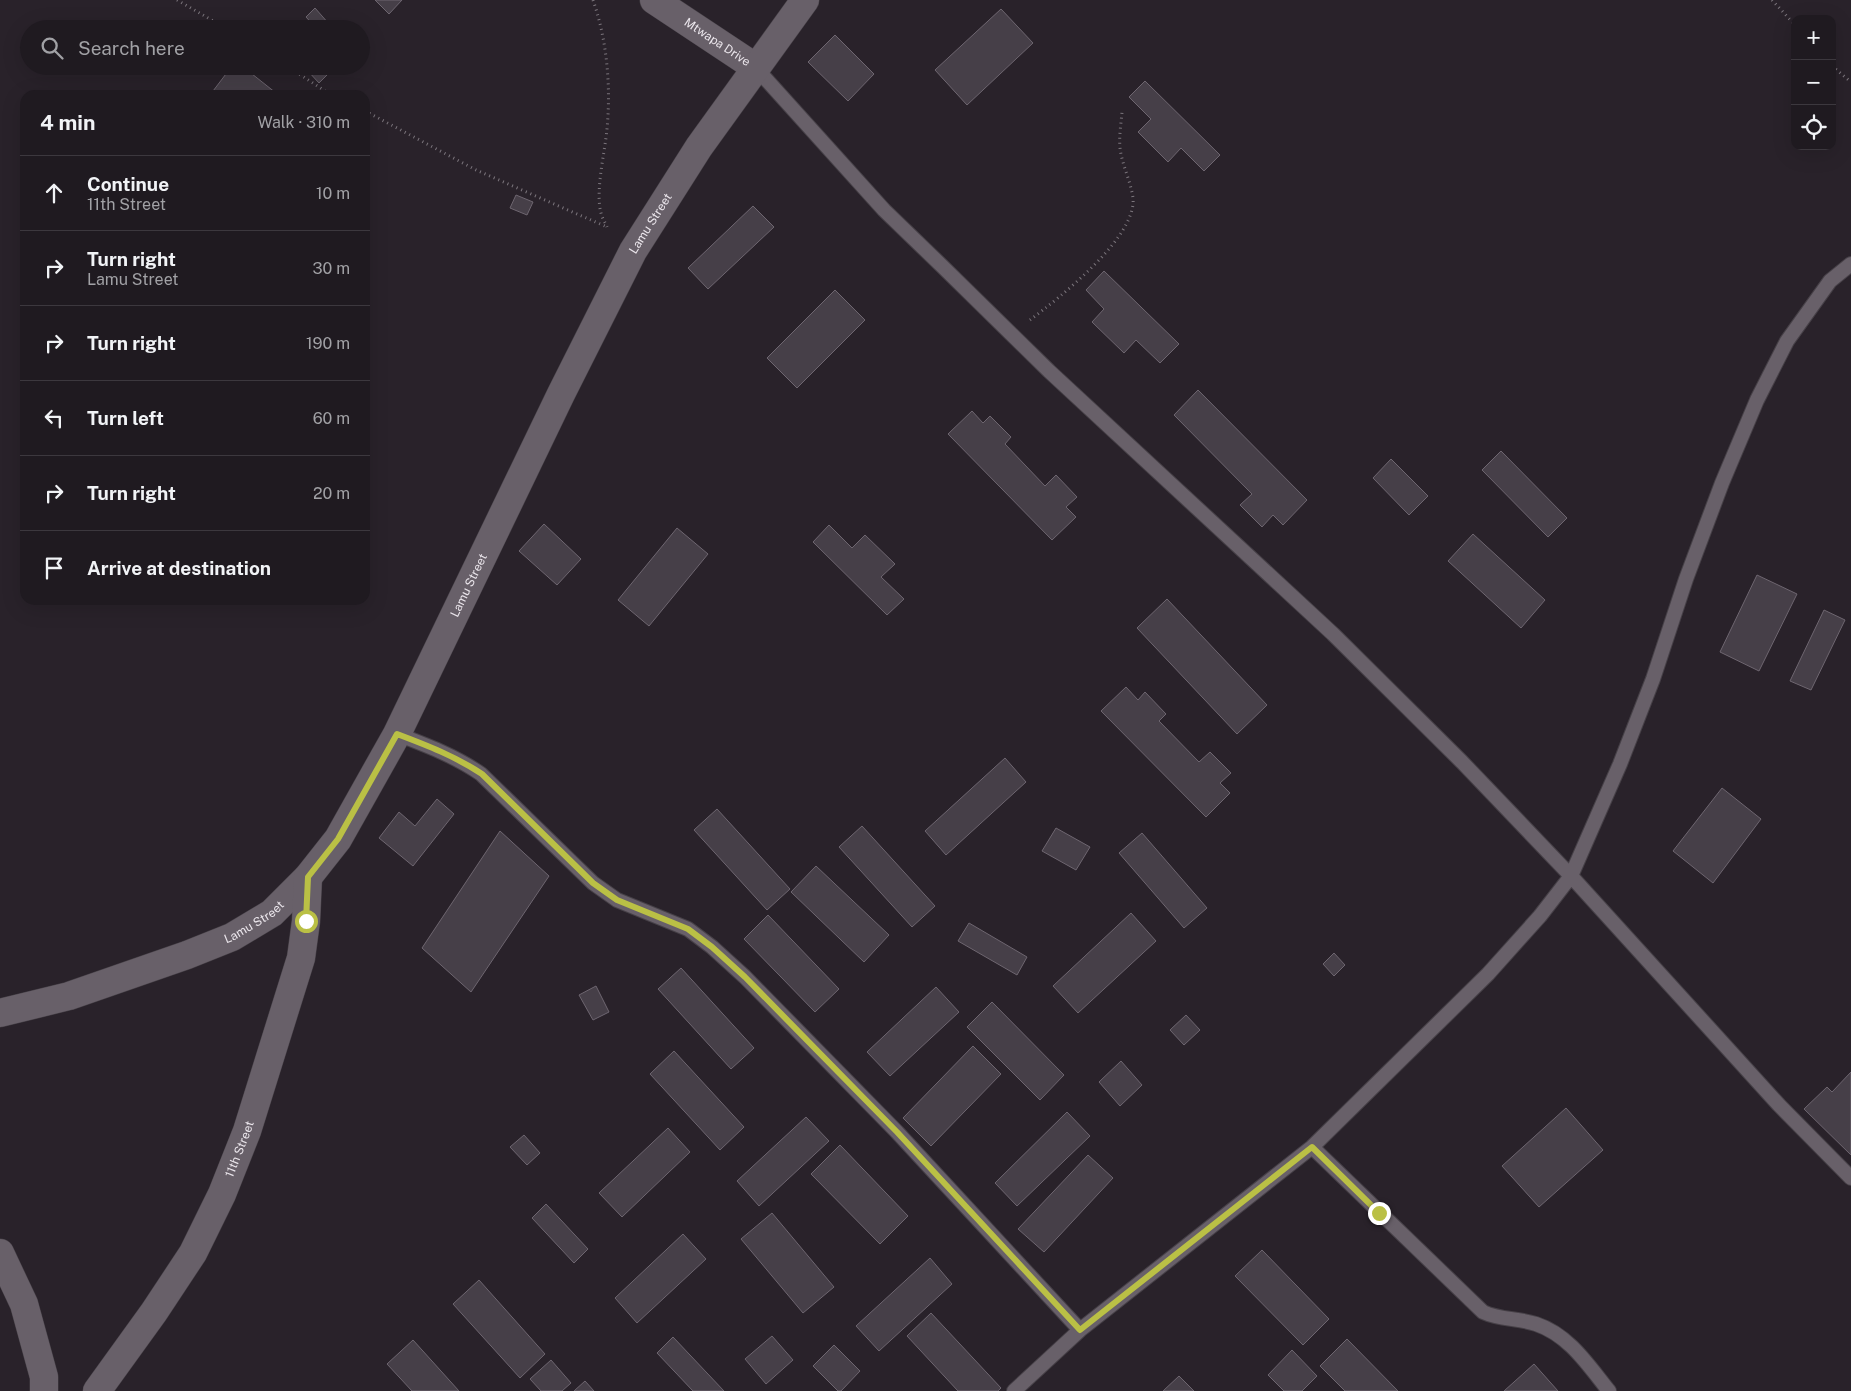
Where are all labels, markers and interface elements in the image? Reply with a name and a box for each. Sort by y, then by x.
street label: Mtwapa Drive [682,15,753,69]
map controls [1791,15,1836,150]
button: + [1791,15,1836,60]
search box [20,20,370,75]
icon: search [38,34,66,62]
text: Search here [78,37,185,59]
button: − [1791,60,1836,105]
button: locate [1791,105,1836,150]
text: 4 min [40,110,95,135]
text: Walk · 310 m [257,113,350,132]
text: Continue [87,173,169,195]
icon: ahead [40,179,68,207]
text: 10 m [316,184,350,203]
street label: Lamu Street [626,190,675,256]
text: 11th Street [87,195,166,214]
text: Turn right [87,248,176,270]
icon: right [40,254,68,282]
text: 30 m [313,259,350,278]
text: Lamu Street [87,270,179,289]
icon: right [40,329,68,357]
text: Turn right [87,332,176,354]
text: 190 m [306,334,350,353]
icon: left [40,404,68,432]
text: Turn left [87,407,164,429]
text: 60 m [313,409,350,428]
icon: right [40,479,68,507]
text: Turn right [87,482,176,504]
text: 20 m [313,484,350,503]
street label: Lamu Street [448,551,490,619]
icon: arrive [40,554,68,582]
text: Arrive at destination [87,557,271,579]
street label: Lamu Street [222,898,287,946]
route start [295,910,318,933]
street label: 11th Street [222,1119,257,1179]
route end [1368,1202,1391,1225]

